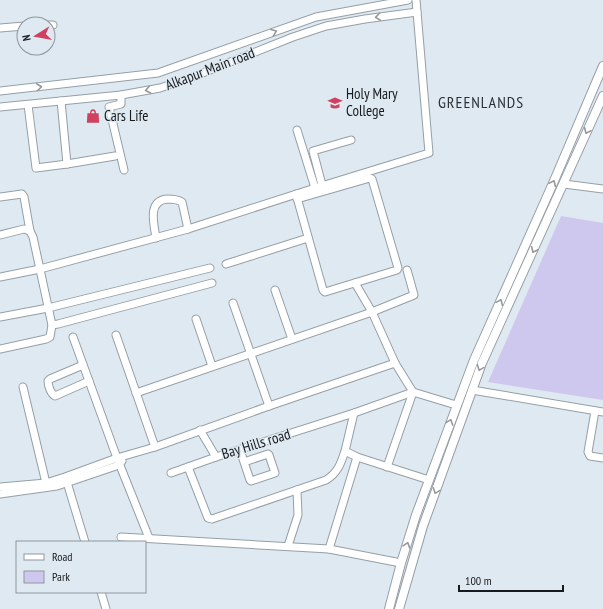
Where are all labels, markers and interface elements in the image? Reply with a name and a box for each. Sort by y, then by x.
one-way arrow [375,12,381,21]
north arrow [16,16,56,56]
one-way arrow [270,28,277,36]
text: N [19,34,34,42]
street label: Alkapur Main road [162,43,257,94]
one-way arrow [36,83,42,92]
place label: Holy Mary College [346,84,398,120]
one-way arrow [145,85,152,94]
district label: GREENLANDS [438,92,524,112]
school or university icon: Holy Mary College [327,95,343,111]
place label: Cars Life [104,106,148,125]
shop icon: Cars Life [85,108,101,124]
one-way arrow [584,127,592,135]
one-way arrow [548,180,556,188]
one-way arrow [531,246,539,253]
one-way arrow [495,299,503,306]
one-way arrow [477,365,485,372]
one-way arrow [445,419,454,426]
street label: Bay Hills road [219,424,293,463]
one-way arrow [432,487,441,494]
legend [16,541,146,593]
one-way arrow [402,541,411,548]
text: Road [52,549,72,564]
scale bar [459,567,563,593]
text: Park [52,569,70,584]
text: 100 m [465,573,492,588]

